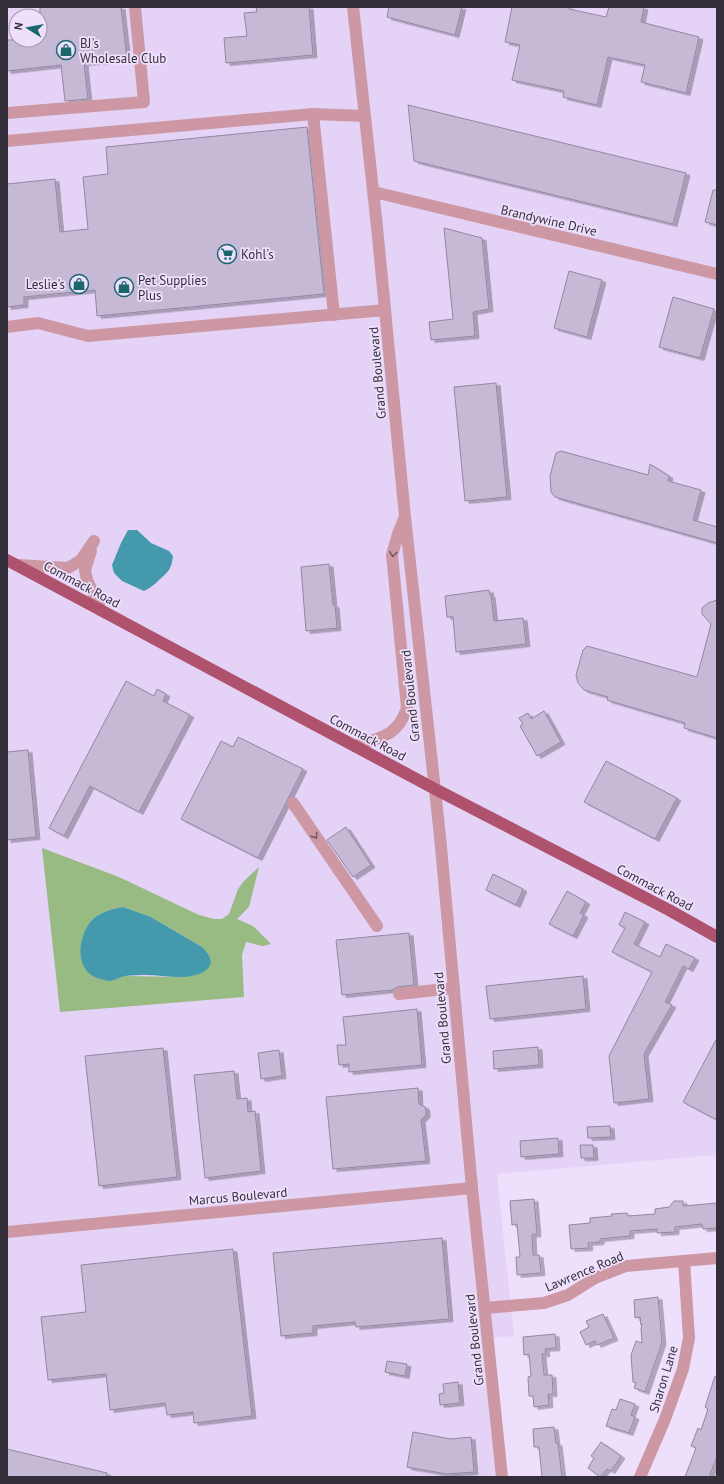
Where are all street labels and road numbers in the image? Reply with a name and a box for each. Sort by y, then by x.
street label: Brandywine Drive [499,201,599,240]
street label: Grand Boulevard [365,326,390,420]
street label: Commack Road [41,557,123,612]
street label: Grand Boulevard [397,649,424,743]
street label: Commack Road [327,710,409,765]
street label: Commack Road [614,860,696,915]
street label: Grand Boulevard [430,971,455,1065]
street label: Marcus Boulevard [188,1184,288,1209]
street label: Lawrence Road [542,1247,626,1296]
street label: Grand Boulevard [461,1293,488,1387]
street label: Sharon Lane [645,1344,682,1415]

